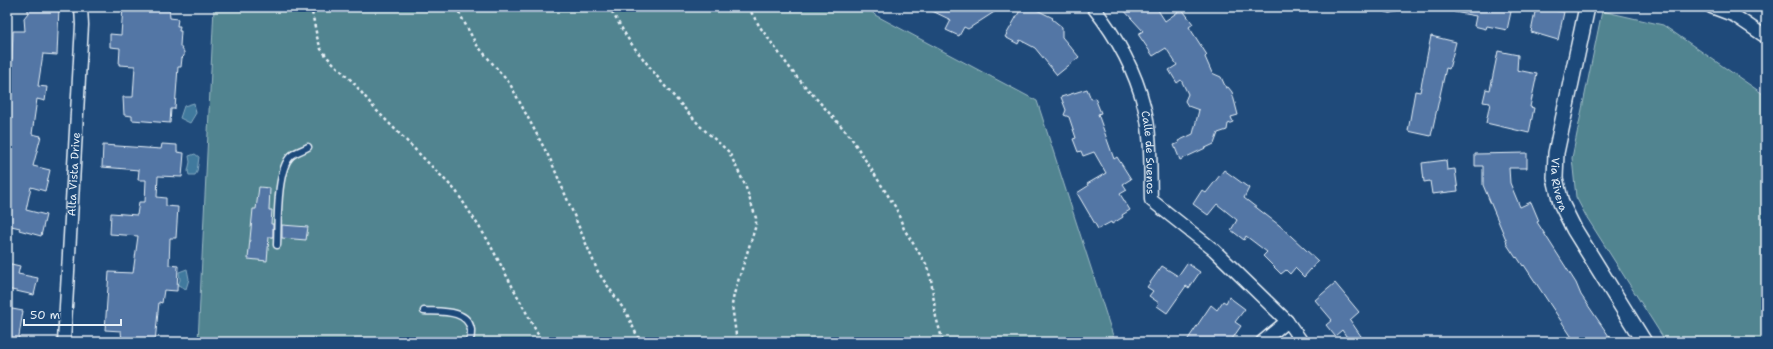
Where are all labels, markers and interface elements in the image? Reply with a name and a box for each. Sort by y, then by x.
street label: Calle de Suenos [1138,109,1158,195]
street label: Alta Vista Drive [64,132,83,217]
street label: Via Rivera [1547,157,1572,214]
scale bar [24,301,121,327]
text: 50 m [30,307,60,323]

